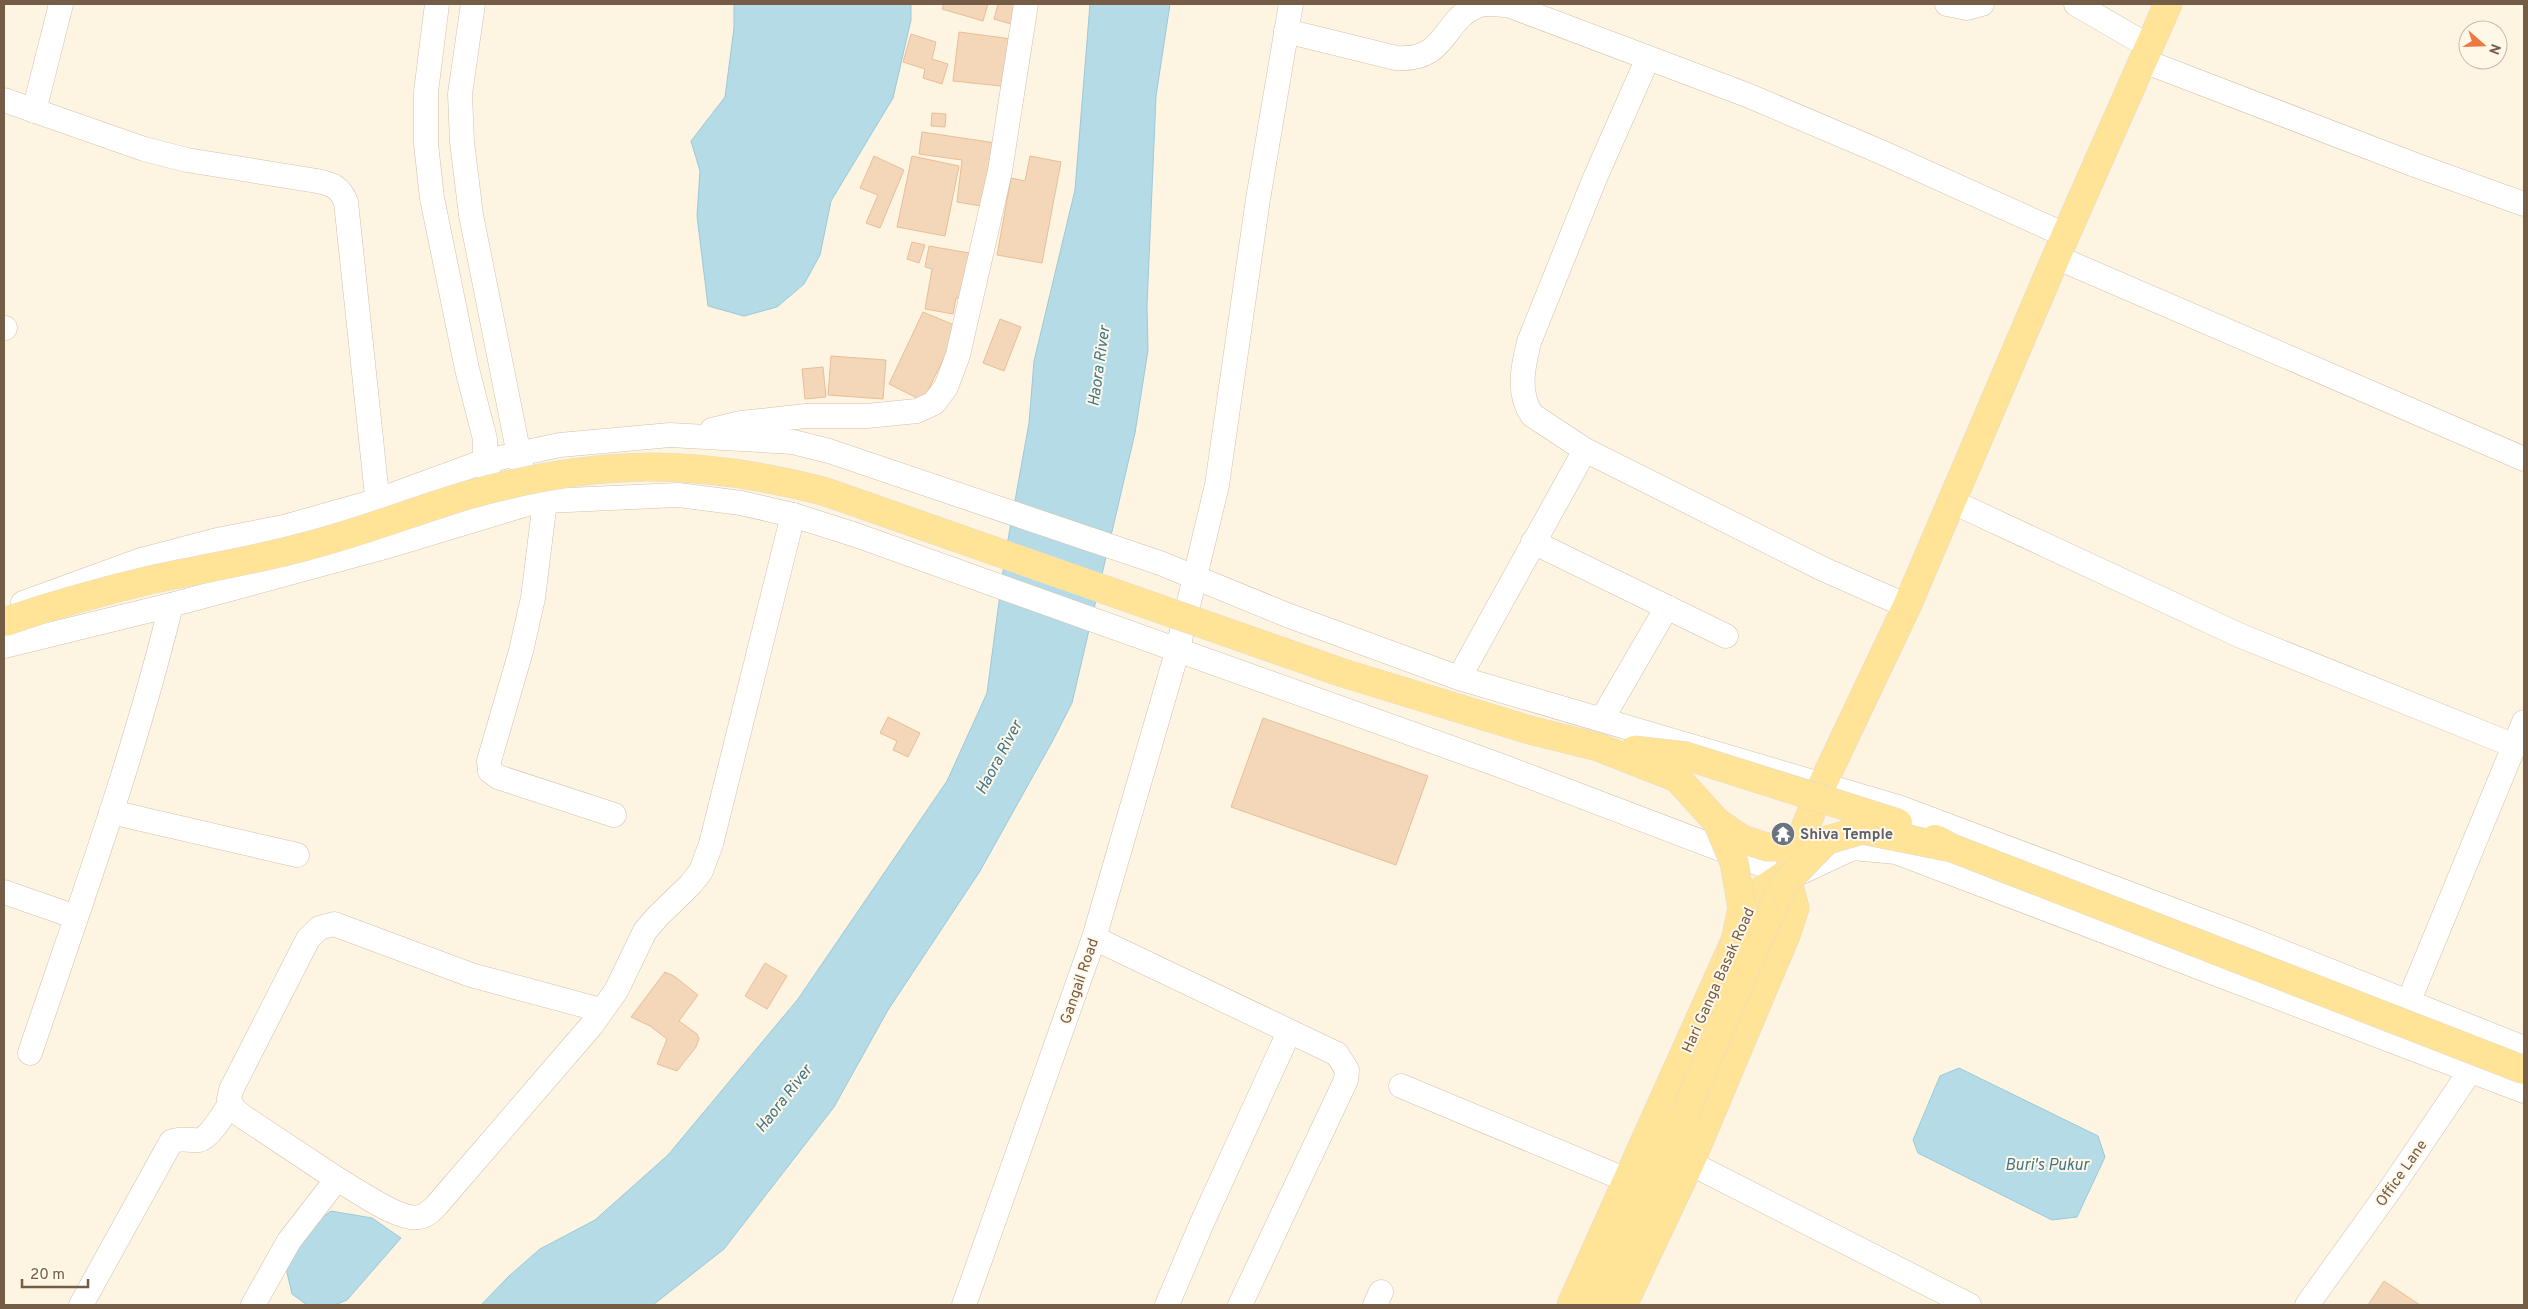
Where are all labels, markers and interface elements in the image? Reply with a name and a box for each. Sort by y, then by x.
north arrow [2458,20,2508,70]
text: N [2484,41,2504,57]
water label: Haora River [1084,323,1116,408]
water label: Haora River [972,716,1028,798]
temple icon: Shiva Temple [1770,821,1796,847]
place label: Shiva Temple [1800,826,1893,845]
street label: Hari Ganga Basak Road [1679,905,1760,1056]
street label: Gangail Road [1057,936,1104,1027]
water label: Haora River [752,1060,819,1137]
street label: Office Lane [2372,1137,2432,1211]
water label: Buri's Pukur [2005,1156,2091,1176]
scale bar [22,1256,89,1288]
text: 20 m [30,1266,65,1285]

